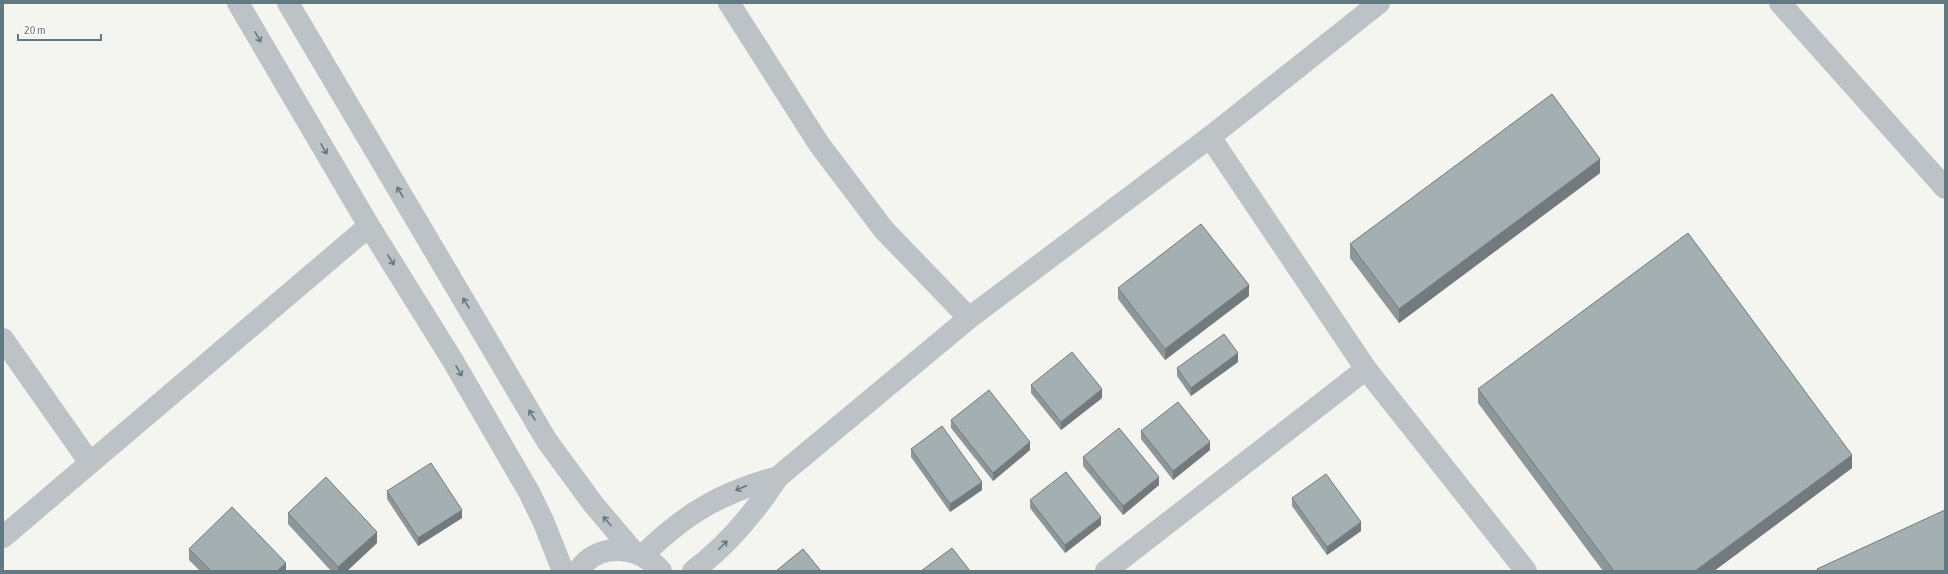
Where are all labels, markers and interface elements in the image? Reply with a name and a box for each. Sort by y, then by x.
scale bar [18,16,101,42]
text: 20 m [24,23,46,37]
one-way arrow [255,31,263,43]
one-way arrow [320,143,328,155]
one-way arrow [395,186,403,198]
one-way arrow [386,255,395,266]
one-way arrow [462,298,470,309]
one-way arrow [456,365,464,377]
one-way arrow [528,409,536,421]
one-way arrow [735,485,747,492]
one-way arrow [603,516,612,527]
one-way arrow [718,540,728,550]

